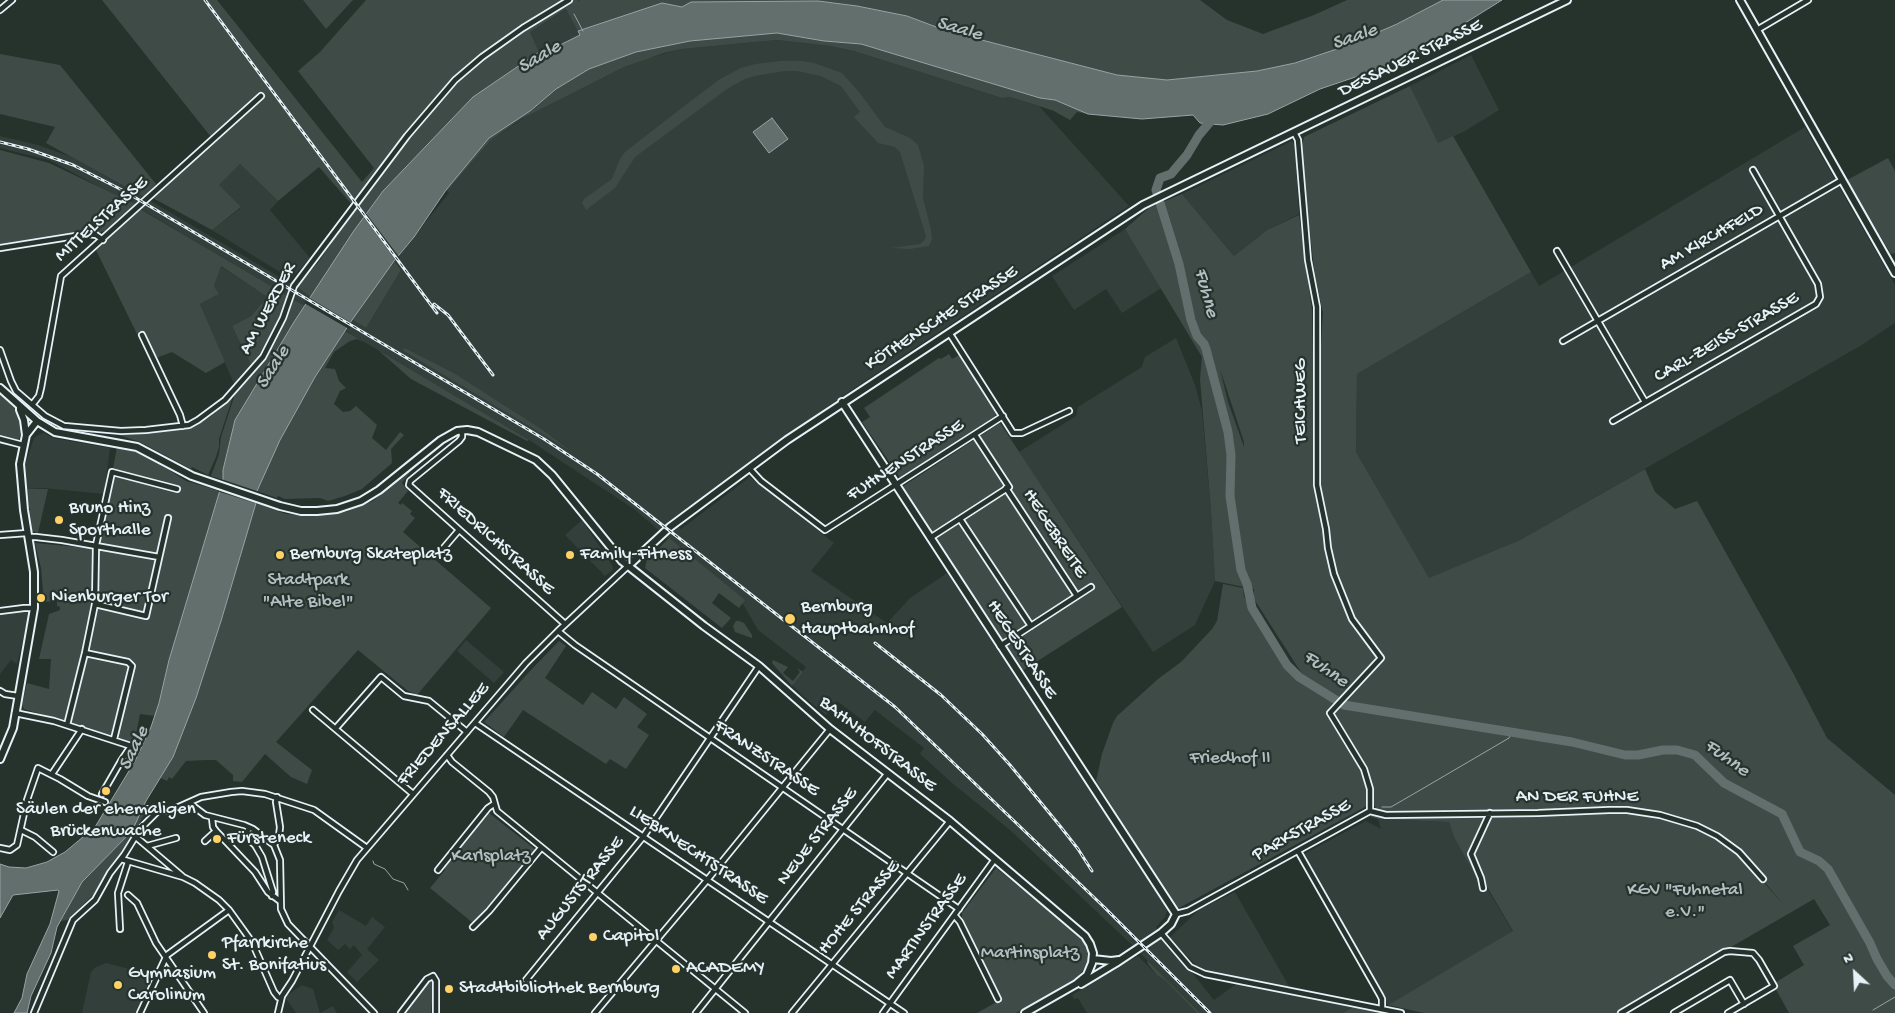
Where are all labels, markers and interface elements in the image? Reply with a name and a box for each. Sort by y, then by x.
water label: Saale [933,12,985,48]
street label: DESSAUER STRASSE [1335,14,1487,104]
water label: Saale [1329,19,1381,57]
water label: Saale [514,36,566,80]
street label: MITTELSTRASSE [51,172,153,268]
street label: AM KIRCHFELD [1656,199,1768,277]
street label: AM WERDER [235,259,303,359]
street label: KÖTHENSCHE STRASSE [861,261,1023,377]
water label: Fuhne [1187,266,1223,320]
street label: CARL-ZEISS-STRASSE [1651,287,1803,389]
water label: Saale [252,342,296,394]
street label: TEICHWEG [1291,359,1313,443]
street label: FUHNENSTRASSE [843,415,969,507]
street label: FRIEDRICHSTRASSE [431,483,559,601]
street label: HEGEBREITE [1017,485,1091,583]
place label: Bruno Hinz Sporthalle [69,498,150,542]
marker: Bruno Hinz Sporthalle [53,514,65,526]
place label: Bernburg Skateplatz [290,544,452,566]
place label: Family-Fitness [580,544,692,566]
marker: Bernburg Skateplatz [274,549,286,561]
marker: Family-Fitness [564,549,576,561]
park label: Stadtpark "Alte Bibel" [262,570,354,614]
place label: Nienburger Tor [51,587,168,609]
marker: Nienburger Tor [35,592,47,604]
street label: HEGESTRASSE [981,596,1061,704]
place label: Bernburg Hauptbahnhof [801,597,914,641]
marker: Bernburg Hauptbahnhof [783,612,797,626]
water label: Fuhne [1298,646,1352,694]
street label: FRIEDENSALLEE [393,678,495,792]
street label: BAHNHOFSTRASSE [814,692,940,798]
street label: FRANZSTRASSE [709,715,823,803]
water label: Saale [114,723,156,775]
water label: Fuhne [1699,735,1753,783]
park label: Friedhof II [1189,748,1271,770]
street label: NEUE STRASSE [773,783,863,891]
marker: Säulen der ehemaligen Brückenwache [100,785,112,797]
street label: AN DER FUHNE [1516,787,1638,809]
street label: PARKSTRASSE [1249,795,1355,867]
place label: Säulen der ehemaligen Brückenwache [16,799,196,843]
street label: LIEBKNECHTSTRASSE [624,801,772,911]
place label: Fürsteneck [227,828,311,850]
street label: AUGUSTSTRASSE [532,832,630,946]
marker: Fürsteneck [211,833,223,845]
park label: Karlsplatz [451,846,531,868]
street label: HOHE STRASSE [814,856,906,960]
street label: MARTINSTRASSE [881,870,973,984]
park label: KGV "Fuhnetal e.V." [1627,880,1743,924]
place label: Capitol [603,926,659,948]
marker: Capitol [587,931,599,943]
place label: Pfarrkirche St. Bonifatius [222,933,326,977]
park label: Martinsplatz [981,943,1079,965]
north arrow [1830,948,1880,998]
marker: Pfarrkirche St. Bonifatius [206,949,218,961]
text: N [1841,949,1856,969]
place label: ACADEMY [686,958,765,980]
place label: Gymnasium Carolinum [128,963,216,1007]
marker: ACADEMY [670,963,682,975]
place label: Stadtbibliothek Bernburg [459,978,660,1000]
marker: Gymnasium Carolinum [112,979,124,991]
marker: Stadtbibliothek Bernburg [443,983,455,995]

